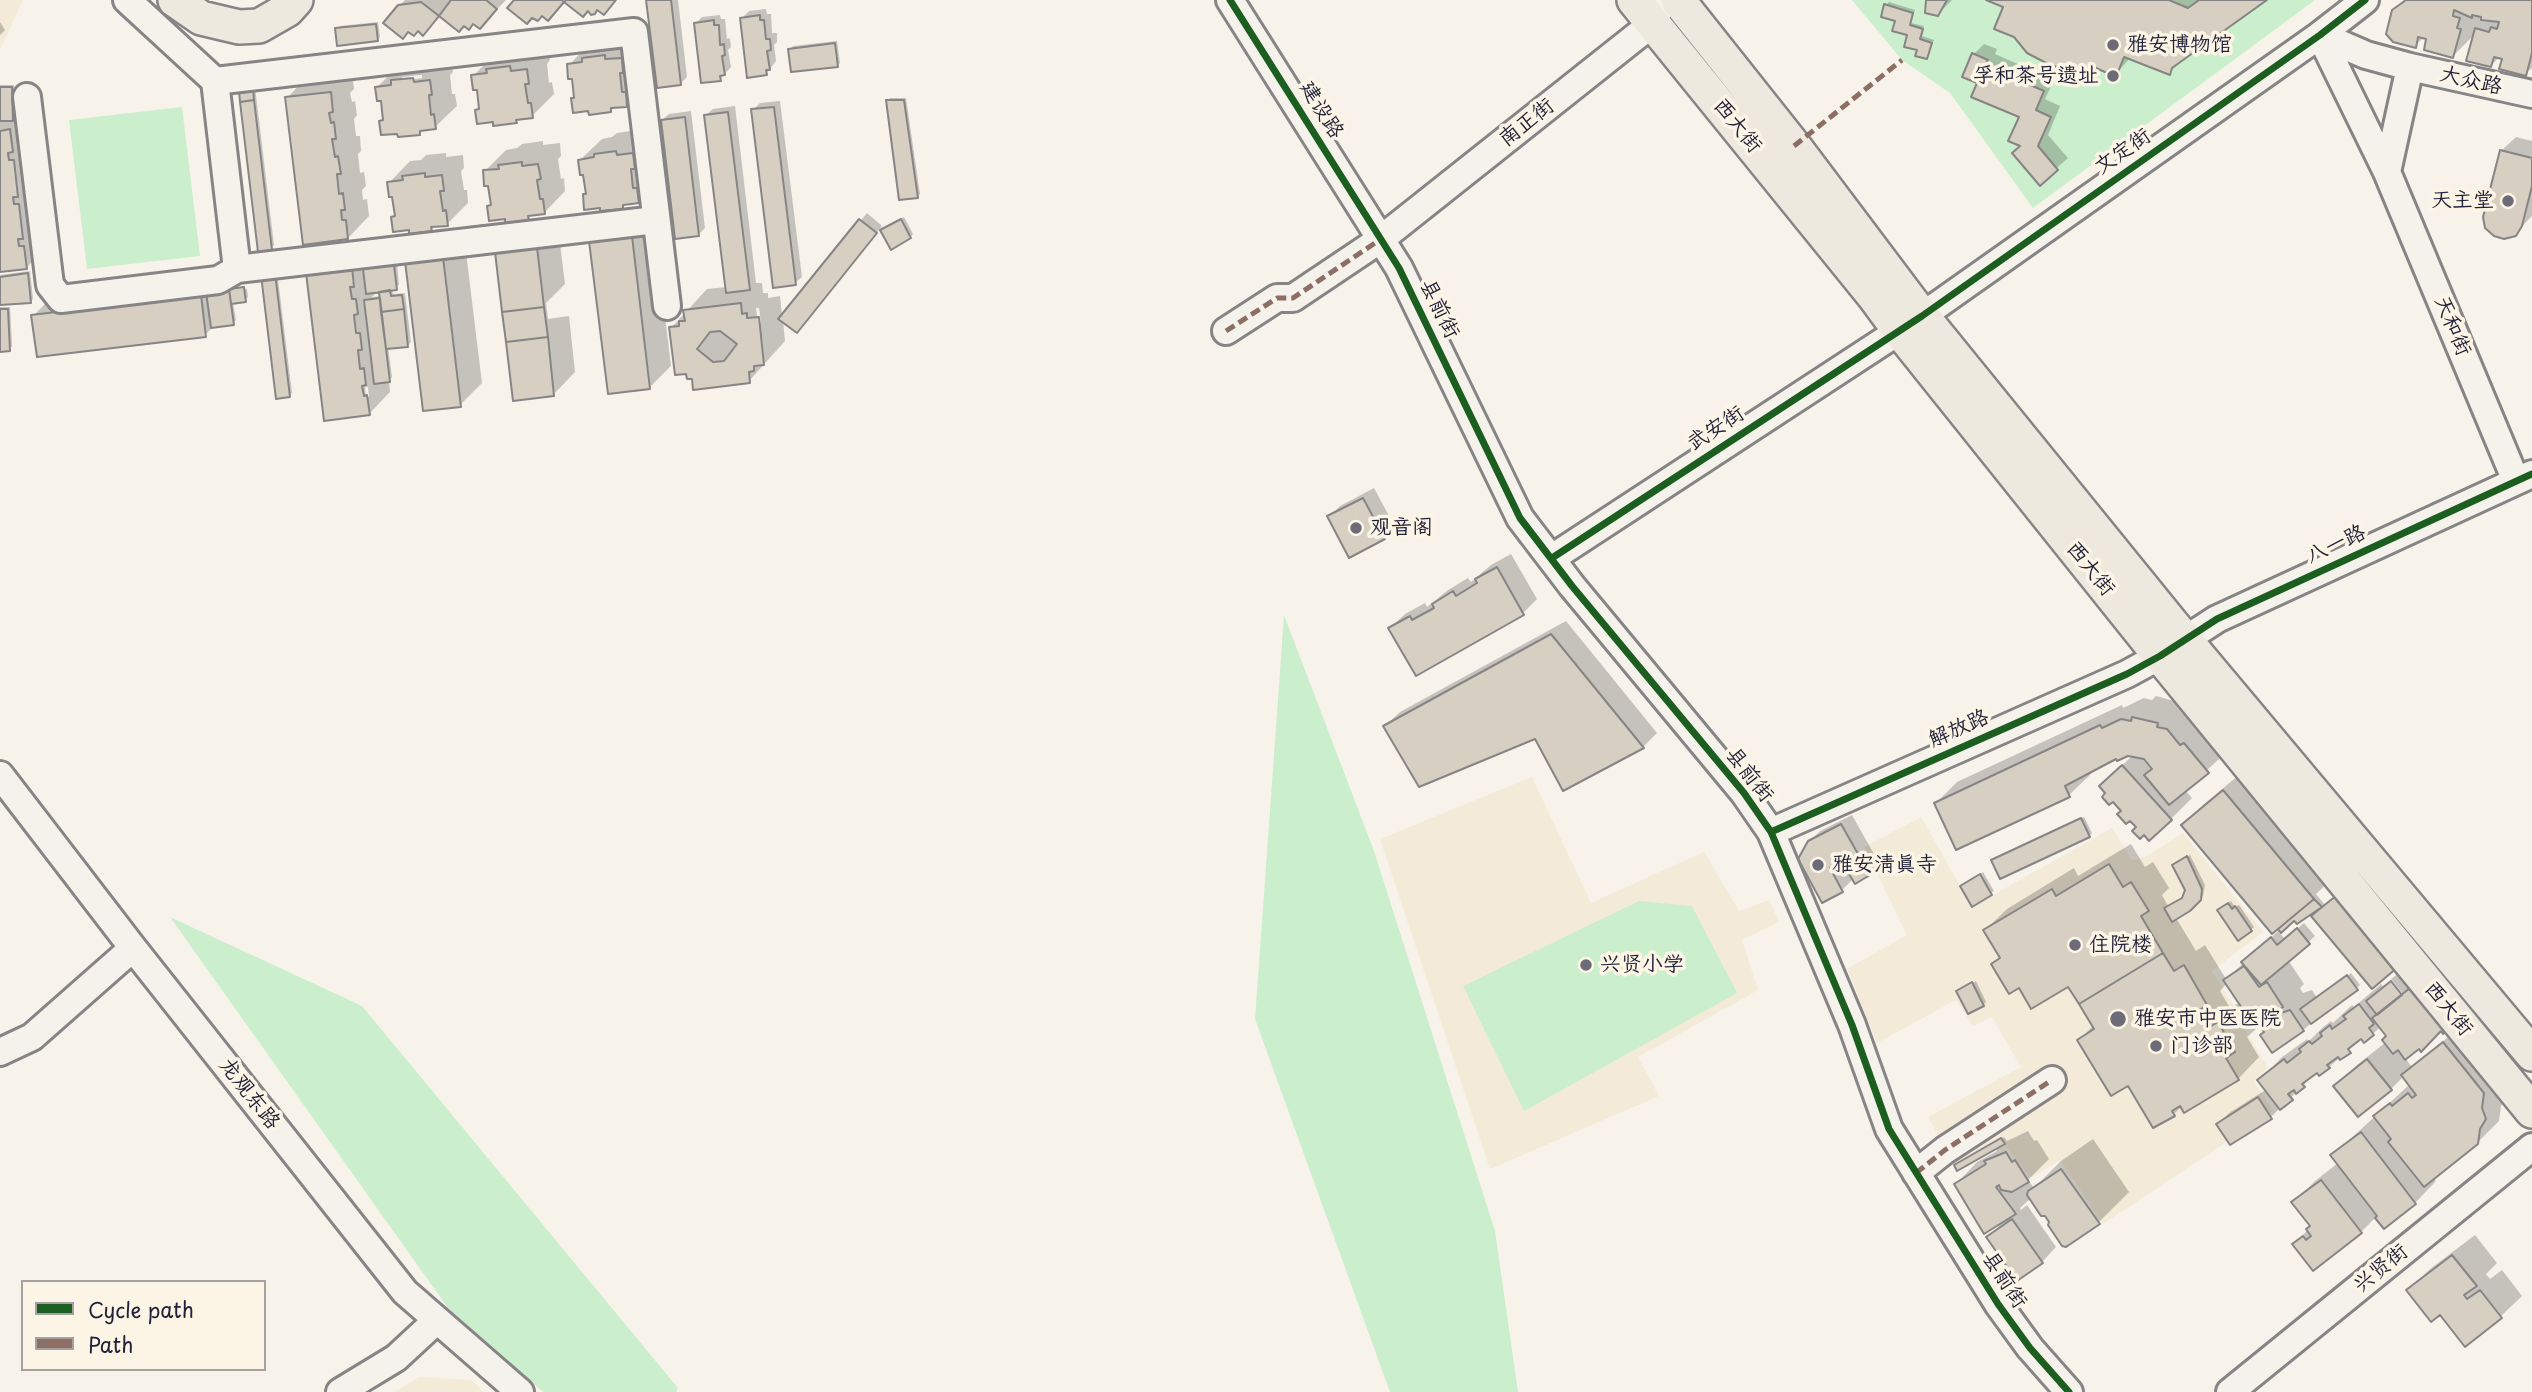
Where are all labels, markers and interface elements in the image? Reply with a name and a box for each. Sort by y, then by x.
place label: 雅安博物馆 [2127,32,2232,58]
marker: 雅安博物馆 [2105,37,2121,53]
street label: 大众路 [2437,62,2505,100]
place label: 孚和茶号遗址 [1973,63,2099,89]
marker: 孚和茶号遗址 [2105,68,2121,84]
street label: 建设路 [1294,77,1348,143]
street label: 南正街 [1494,94,1560,152]
street label: 西大街 [1707,94,1767,158]
street label: 文定街 [2090,124,2156,180]
place label: 天主堂 [2431,188,2494,214]
marker: 天主堂 [2500,193,2516,209]
street label: 县前街 [1414,275,1464,343]
street label: 天和街 [2428,292,2476,360]
street label: 武安街 [1683,401,1749,457]
place label: 观音阁 [1370,515,1433,541]
marker: 观音阁 [1348,520,1364,536]
street label: 八一路 [2302,520,2370,570]
street label: 西大街 [2060,537,2120,601]
street label: 解放路 [1925,705,1993,753]
street label: 县前街 [1720,742,1778,808]
place label: 雅安清真寺 [1832,852,1937,878]
marker: 雅安清真寺 [1810,857,1826,873]
place label: 住院楼 [2089,932,2152,958]
marker: 住院楼 [2067,937,2083,953]
place label: 兴贤小学 [1600,952,1684,978]
marker: 兴贤小学 [1578,957,1594,973]
street label: 西大街 [2418,977,2478,1041]
place label: 雅安市中医医院 [2134,1006,2281,1032]
marker: 雅安市中医医院 [2108,1009,2128,1029]
place label: 门诊部 [2170,1033,2233,1059]
marker: 门诊部 [2148,1038,2164,1054]
street label: 龙观东路 [213,1053,285,1135]
street label: 兴贤街 [2349,1239,2413,1299]
street label: 县前街 [1976,1247,2032,1313]
legend [21,1280,266,1371]
text: Cycle path [88,1293,194,1325]
text: Path [88,1328,133,1360]

